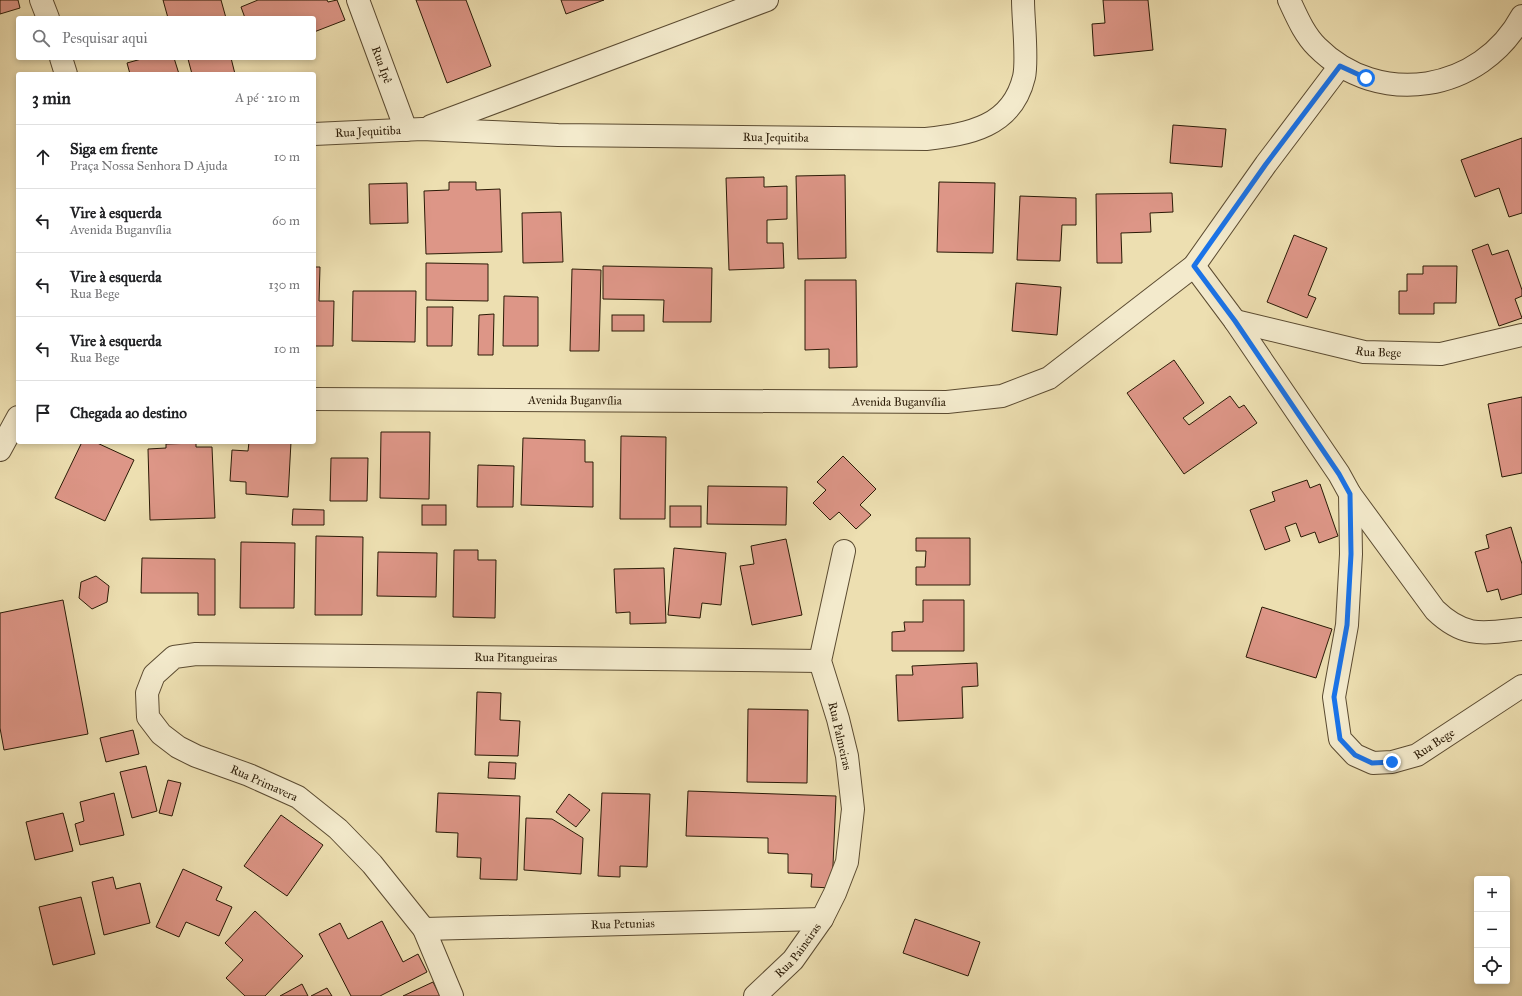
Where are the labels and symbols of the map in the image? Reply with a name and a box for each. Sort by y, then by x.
street label: Rua Ipê [369,44,395,85]
route start [1357,69,1375,87]
street label: Rua Jequitiba [335,123,402,140]
street label: Rua Jequitiba [743,130,810,145]
street label: Rua Bege [1354,343,1401,361]
street label: Avenida Buganvília [527,393,623,408]
street label: Avenida Buganvília [851,395,947,410]
street label: Rua Pitangueiras [474,650,557,666]
street label: Rua Palmeiras [825,700,855,772]
street label: Rua Bege [1411,725,1457,762]
route end [1383,753,1401,771]
street label: Rua Primavera [228,762,301,804]
street label: Rua Petunias [591,916,655,932]
street label: Rua Paineiras [772,920,824,981]

